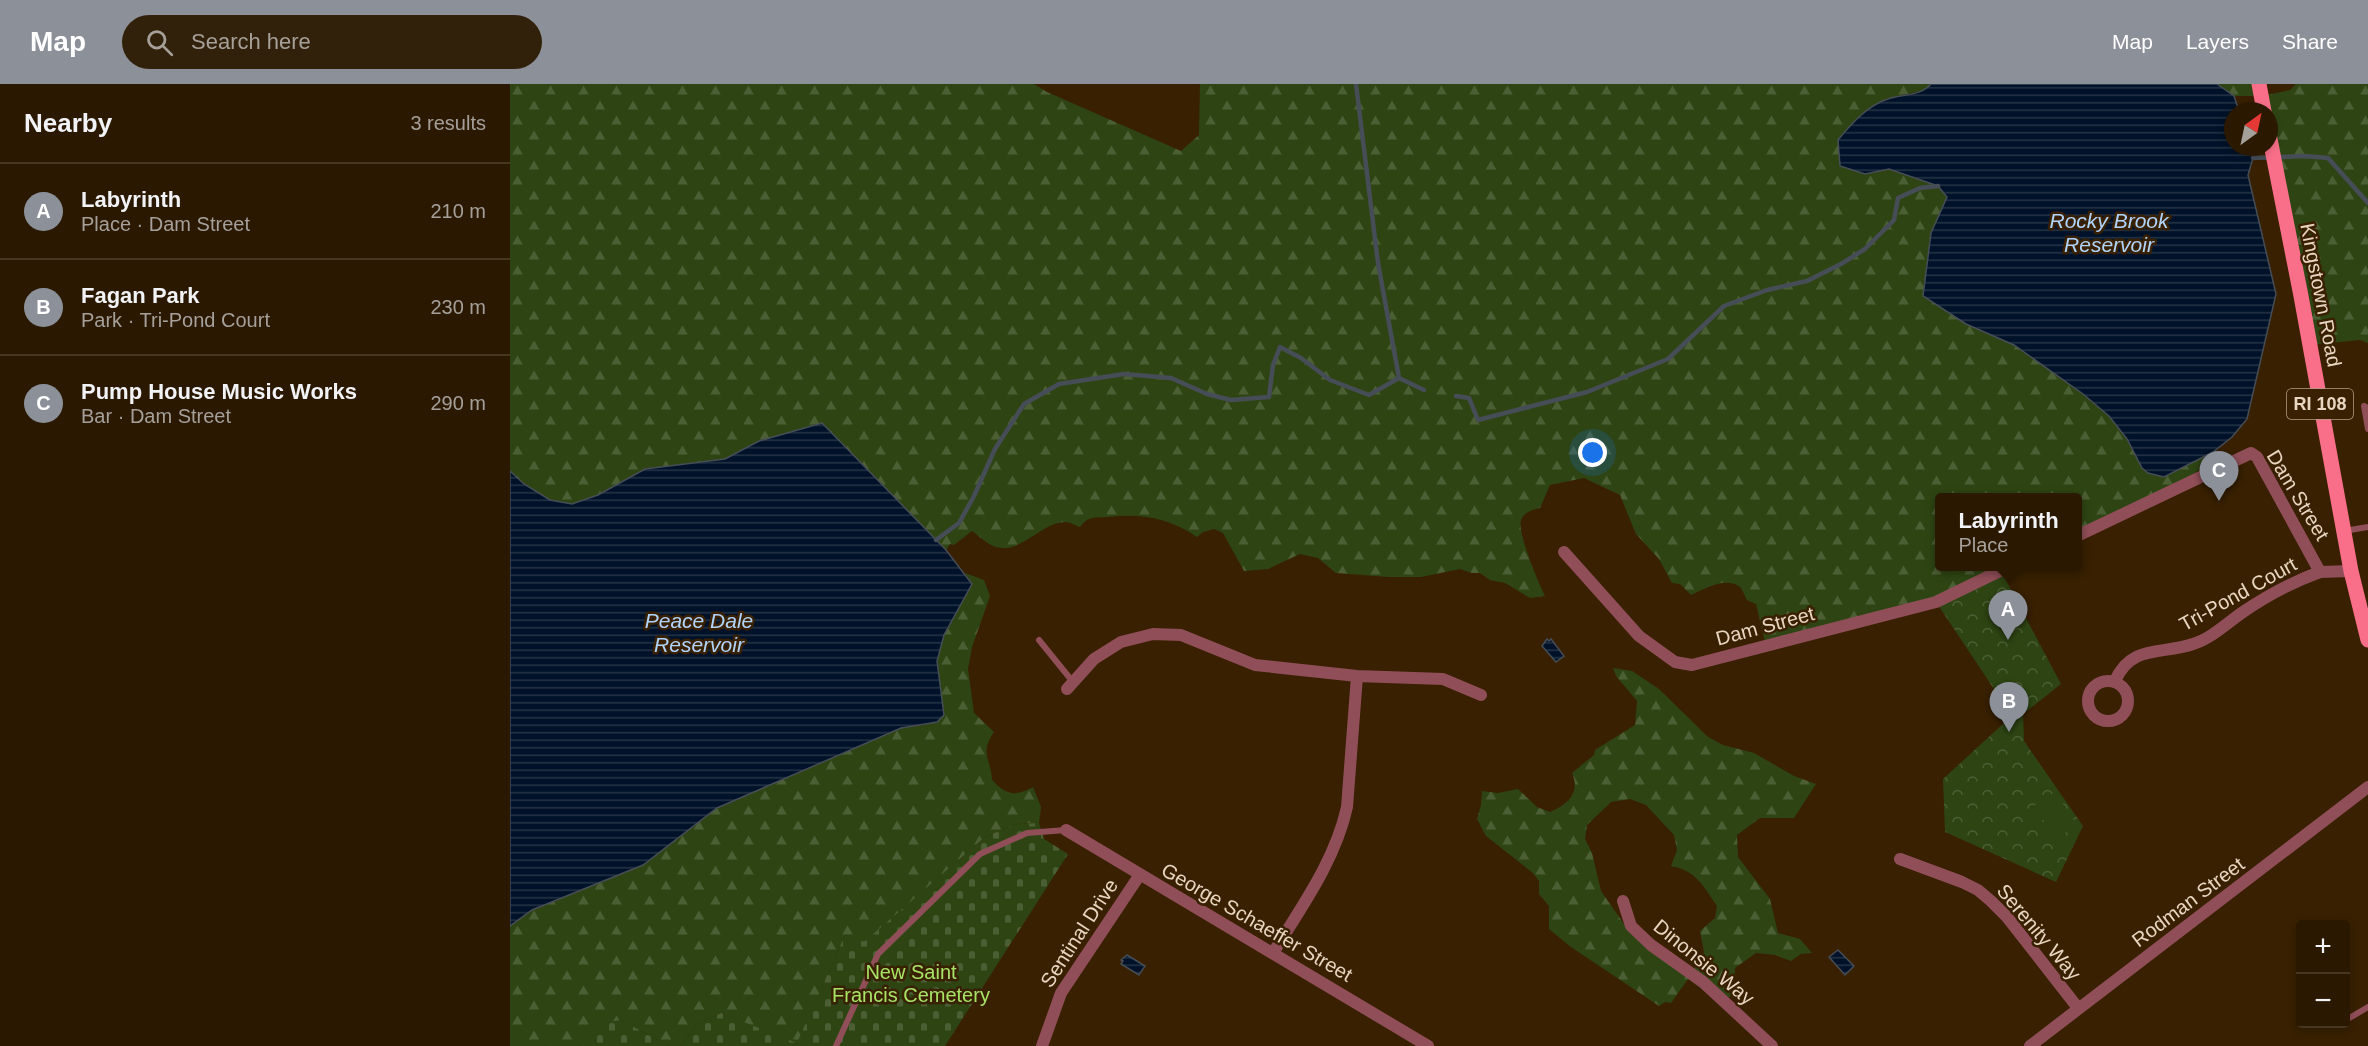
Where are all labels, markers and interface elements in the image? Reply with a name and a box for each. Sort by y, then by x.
search box [122,15,542,69]
text: Map [30,26,86,57]
icon: search [143,26,176,59]
text: Search here [191,29,311,54]
text: Map [2112,30,2153,53]
text: Layers [2186,30,2249,53]
text: Share [2282,30,2338,53]
north arrow [2224,102,2278,156]
text: Nearby [24,108,112,138]
text: 3 results [410,112,486,134]
text: Labyrinth [81,187,181,212]
text: A [36,200,51,222]
text: 210 m [430,200,486,222]
water label: Rocky Brook Reservoir [2049,209,2170,256]
text: Place · Dam Street [81,213,250,235]
street label: Kingstown Road [2296,221,2346,369]
text: Fagan Park [81,283,200,308]
text: B [36,296,51,318]
text: 230 m [430,296,486,318]
text: Park · Tri-Pond Court [81,309,270,331]
text: Pump House Music Works [81,379,357,404]
road number: RI 108 [2287,389,2353,419]
text: C [36,392,51,414]
text: 290 m [430,392,486,414]
text: Bar · Dam Street [81,405,231,427]
your location [1578,438,1607,467]
street label: Dam Street [2263,446,2334,544]
pin: C [2200,452,2238,501]
popup [1935,493,2082,571]
text: Labyrinth [1958,508,2059,533]
text: Place [1958,534,2008,556]
street label: Tri-Pond Court [2176,553,2301,635]
pin: A [1988,590,2028,640]
street label: Dam Street [1713,602,1817,650]
water label: Peace Dale Reservoir [645,609,753,656]
pin: B [1990,682,2028,732]
street label: Rodman Street [2128,852,2249,951]
street label: George Schaeffer Street [1158,858,1357,986]
street label: Sentinal Drive [1036,875,1122,991]
street label: Serenity Way [1993,880,2085,984]
street label: Dinonsie Way [1649,915,1759,1009]
map controls [2296,920,2350,1028]
button: + [2296,920,2350,974]
park label: New Saint Francis Cemetery [832,961,990,1006]
button: − [2296,974,2350,1028]

